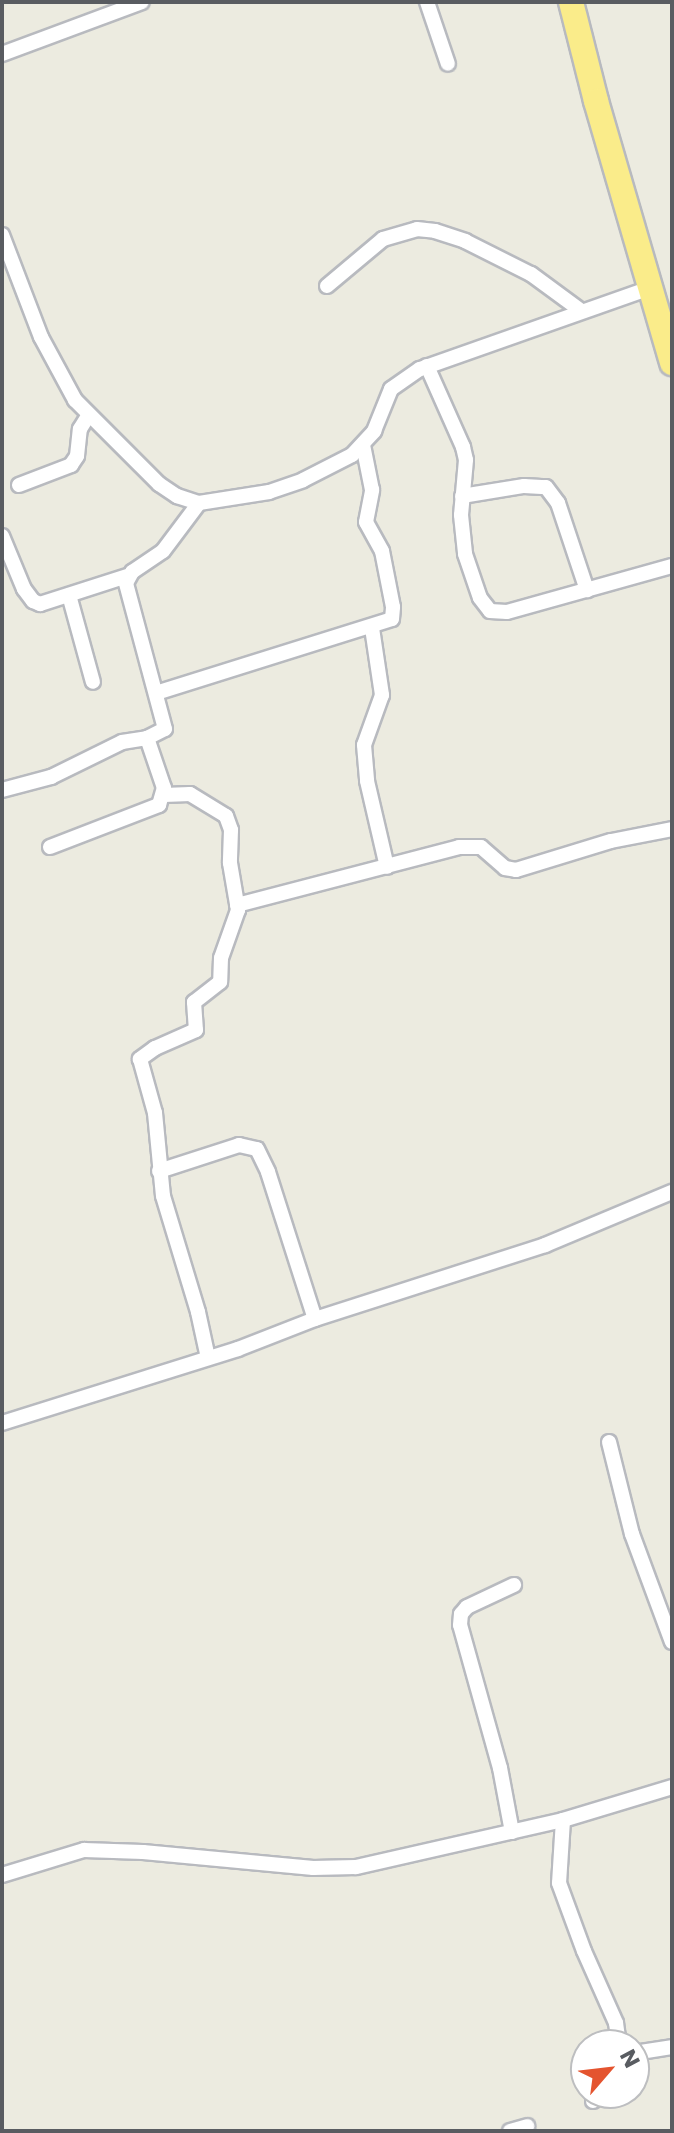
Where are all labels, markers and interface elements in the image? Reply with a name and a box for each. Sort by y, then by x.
north arrow [570,2029,650,2109]
text: N [612,2044,647,2073]

